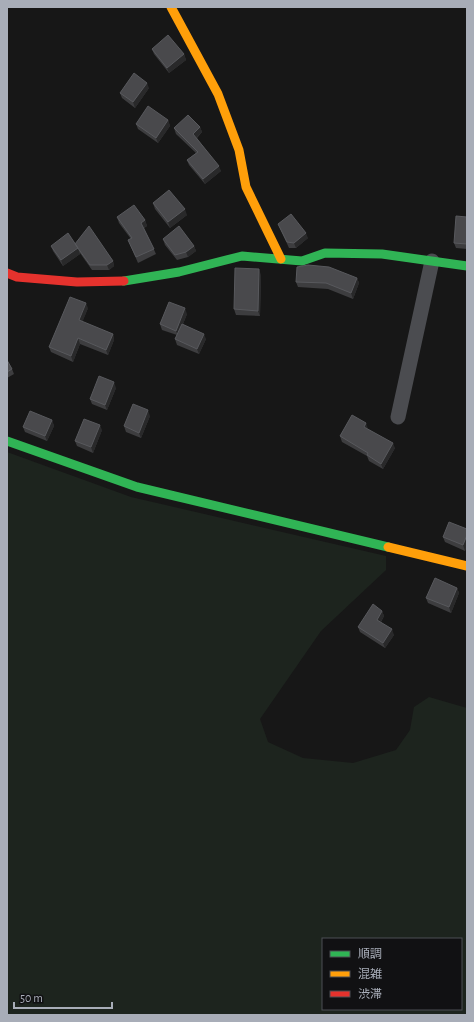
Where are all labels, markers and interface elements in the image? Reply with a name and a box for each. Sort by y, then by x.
legend [322,938,462,1010]
text: 順調 [358,948,382,960]
text: 混雑 [358,967,382,980]
scale bar [14,984,112,1010]
text: 渋滞 [358,988,382,1000]
text: 50 m [20,992,43,1004]

